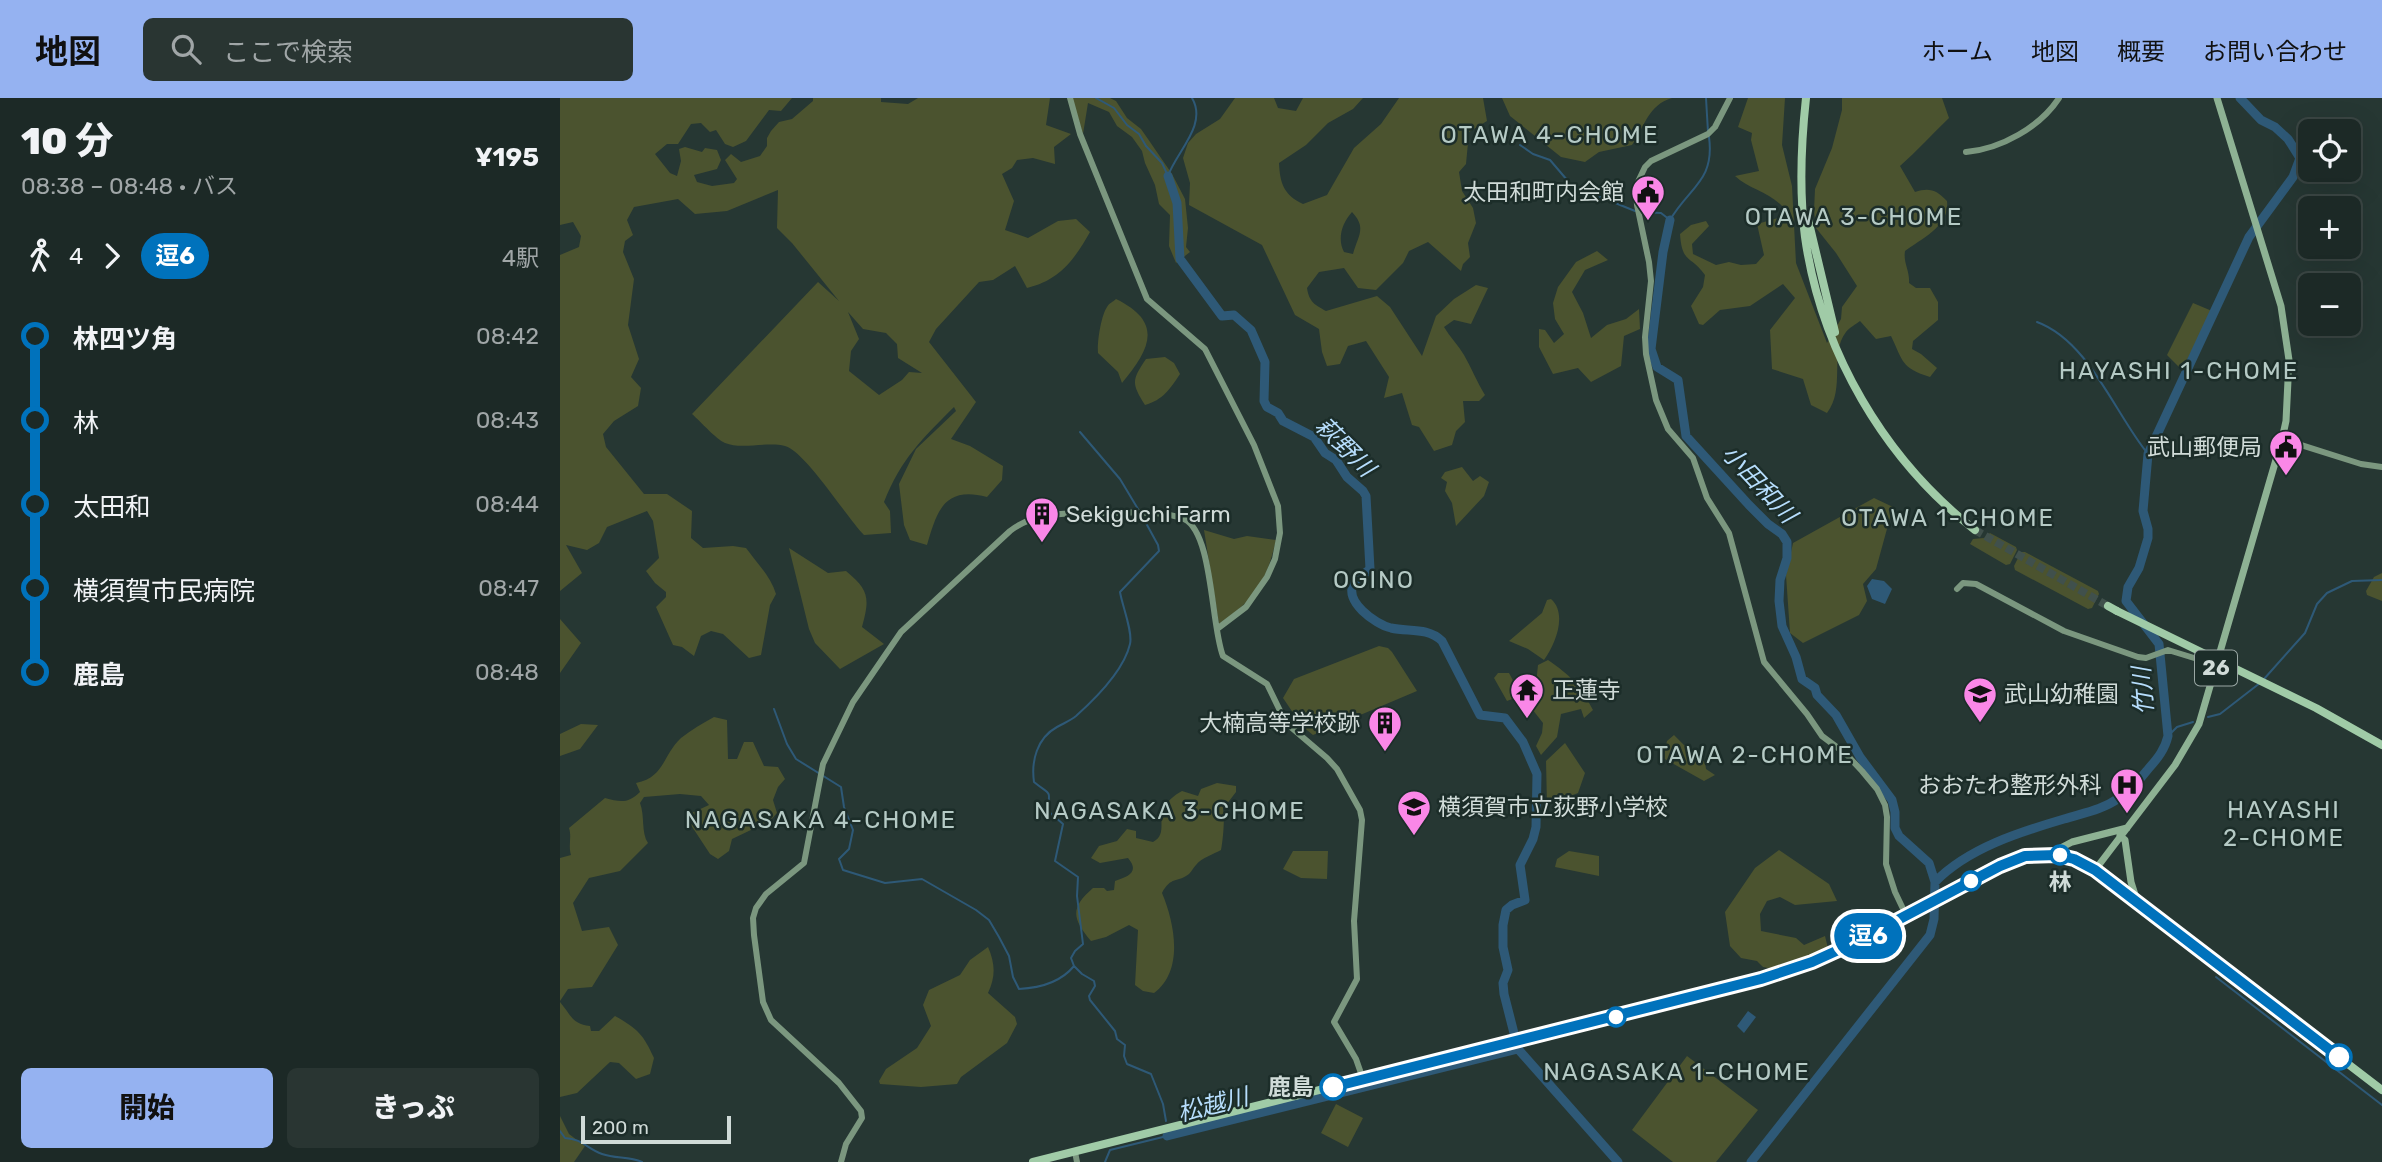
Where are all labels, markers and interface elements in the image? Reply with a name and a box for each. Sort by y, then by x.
search box [143,18,633,81]
icon: search [167,30,205,68]
text: 地図 [35,32,101,71]
text: ここで検索 [223,37,353,68]
text: ホーム [1922,38,1993,66]
text: 地図 [2031,38,2079,66]
text: 概要 [2117,38,2165,66]
text: お問い合わせ [2203,38,2347,66]
text: 10 分 [21,118,113,164]
map controls [2298,119,2361,336]
button: locate [2298,119,2361,182]
district label: OTAWA 4-CHOME [1441,121,1659,149]
text: ¥195 [475,142,539,173]
text: 08:38 – 08:48 · バス [21,172,238,200]
public building icon: 太田和町内会館 [1629,173,1667,222]
place label: 太田和町内会館 [1463,178,1624,206]
button: + [2298,196,2361,259]
district label: OTAWA 3-CHOME [1745,203,1963,231]
icon: walk [21,237,59,275]
icon: forward [93,237,131,275]
text: 4 [69,242,83,270]
text: 逗6 [155,242,195,270]
text: 4駅 [502,244,539,272]
button: − [2298,273,2361,336]
text: 08:42 [476,322,539,350]
text: 林四ツ角 [73,324,177,355]
district label: HAYASHI 1-CHOME [2059,357,2299,385]
text: 08:43 [476,406,539,434]
text: 林 [73,408,99,439]
water label: 萩野川 [1310,412,1382,484]
public building icon: 武山郵便局 [2267,428,2305,477]
place label: 武山郵便局 [2147,433,2262,461]
water label: 小田和川 [1716,439,1804,531]
text: 08:44 [475,490,539,518]
text: 太田和 [73,492,151,523]
building icon: Sekiguchi Farm [1023,495,1061,544]
place label: Sekiguchi Farm [1066,500,1231,528]
district label: OTAWA 1-CHOME [1841,504,2055,532]
district label: OGINO [1333,566,1415,594]
text: 08:47 [478,574,539,602]
text: 横須賀市民病院 [73,576,255,607]
road number: 26 [2195,650,2237,686]
text: 08:48 [475,658,539,686]
text: 鹿島 [73,660,125,691]
water label: 竹川 [2127,663,2159,716]
temple icon: 正蓮寺 [1508,671,1546,720]
school or university icon: 武山幼稚園 [1961,675,1999,724]
place label: 正蓮寺 [1552,676,1621,704]
place label: 武山幼稚園 [2004,680,2119,708]
building icon: 大楠高等学校跡 [1366,704,1404,753]
place label: 大楠高等学校跡 [1199,709,1360,737]
district label: OTAWA 2-CHOME [1636,741,1854,769]
hospital icon: おおたわ整形外科 [2108,766,2146,815]
place label: おおたわ整形外科 [1918,771,2102,799]
school or university icon: 横須賀市立荻野小学校 [1395,788,1433,837]
place label: 横須賀市立荻野小学校 [1438,793,1668,821]
district label: HAYASHI 2-CHOME [2223,796,2345,852]
district label: NAGASAKA 3-CHOME [1034,797,1306,825]
district label: NAGASAKA 4-CHOME [685,806,957,834]
marker: 林 [2050,845,2070,865]
place label: 林 [2049,868,2072,896]
unlabelled marker [1961,871,1981,891]
line badge: 逗6 [1836,913,1900,959]
text: 逗6 [1848,922,1888,950]
unlabelled marker [1606,1007,1626,1027]
unlabelled marker [2326,1044,2352,1070]
district label: NAGASAKA 1-CHOME [1543,1058,1811,1086]
button: 開始 [21,1068,273,1148]
button: きっぷ [287,1068,539,1148]
place label: 鹿島 [1268,1073,1314,1101]
marker: 鹿島 [1320,1074,1346,1100]
water label: 松越川 [1175,1082,1254,1127]
scale bar [581,1113,732,1145]
text: 200 m [592,1116,649,1139]

